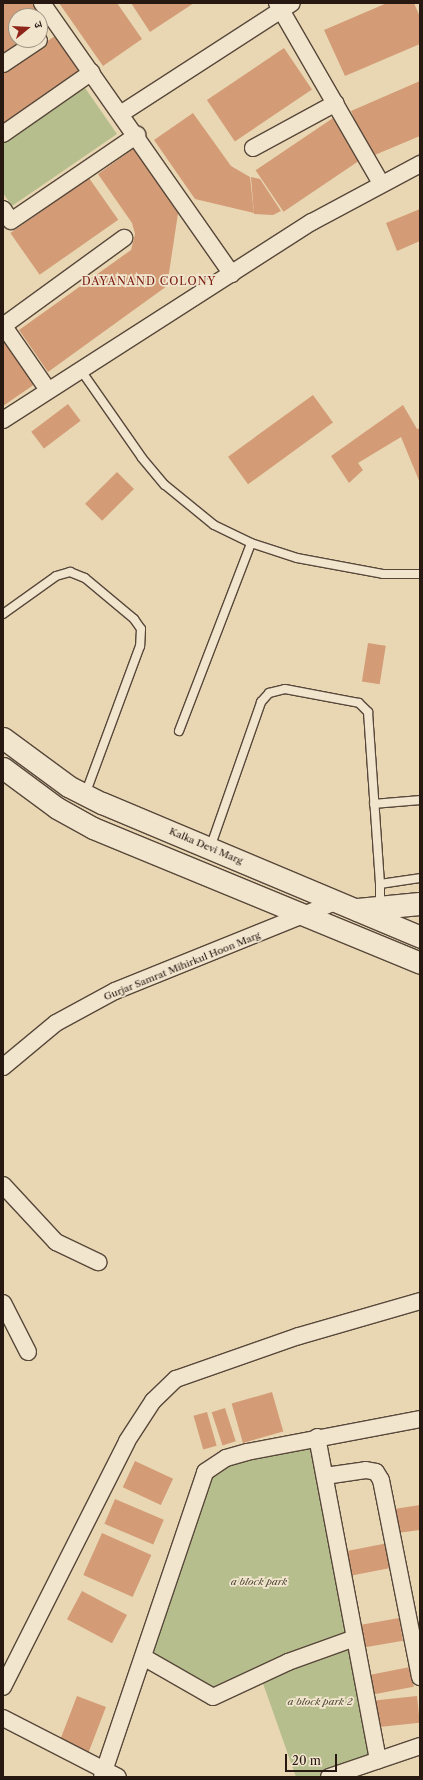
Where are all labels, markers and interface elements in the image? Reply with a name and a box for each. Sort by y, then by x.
north arrow [8,8,48,48]
text: उ [31,20,46,29]
district label: DAYANAND COLONY [82,274,216,288]
street label: Kalka Devi Marg [167,825,245,867]
street label: Gurjar Samrat Mihirkul Hoon Marg [102,929,262,1003]
park label: a block park [231,1576,287,1588]
park label: a block park 2 [287,1696,353,1708]
scale bar [287,1746,339,1772]
text: 20 m [292,1753,321,1768]

